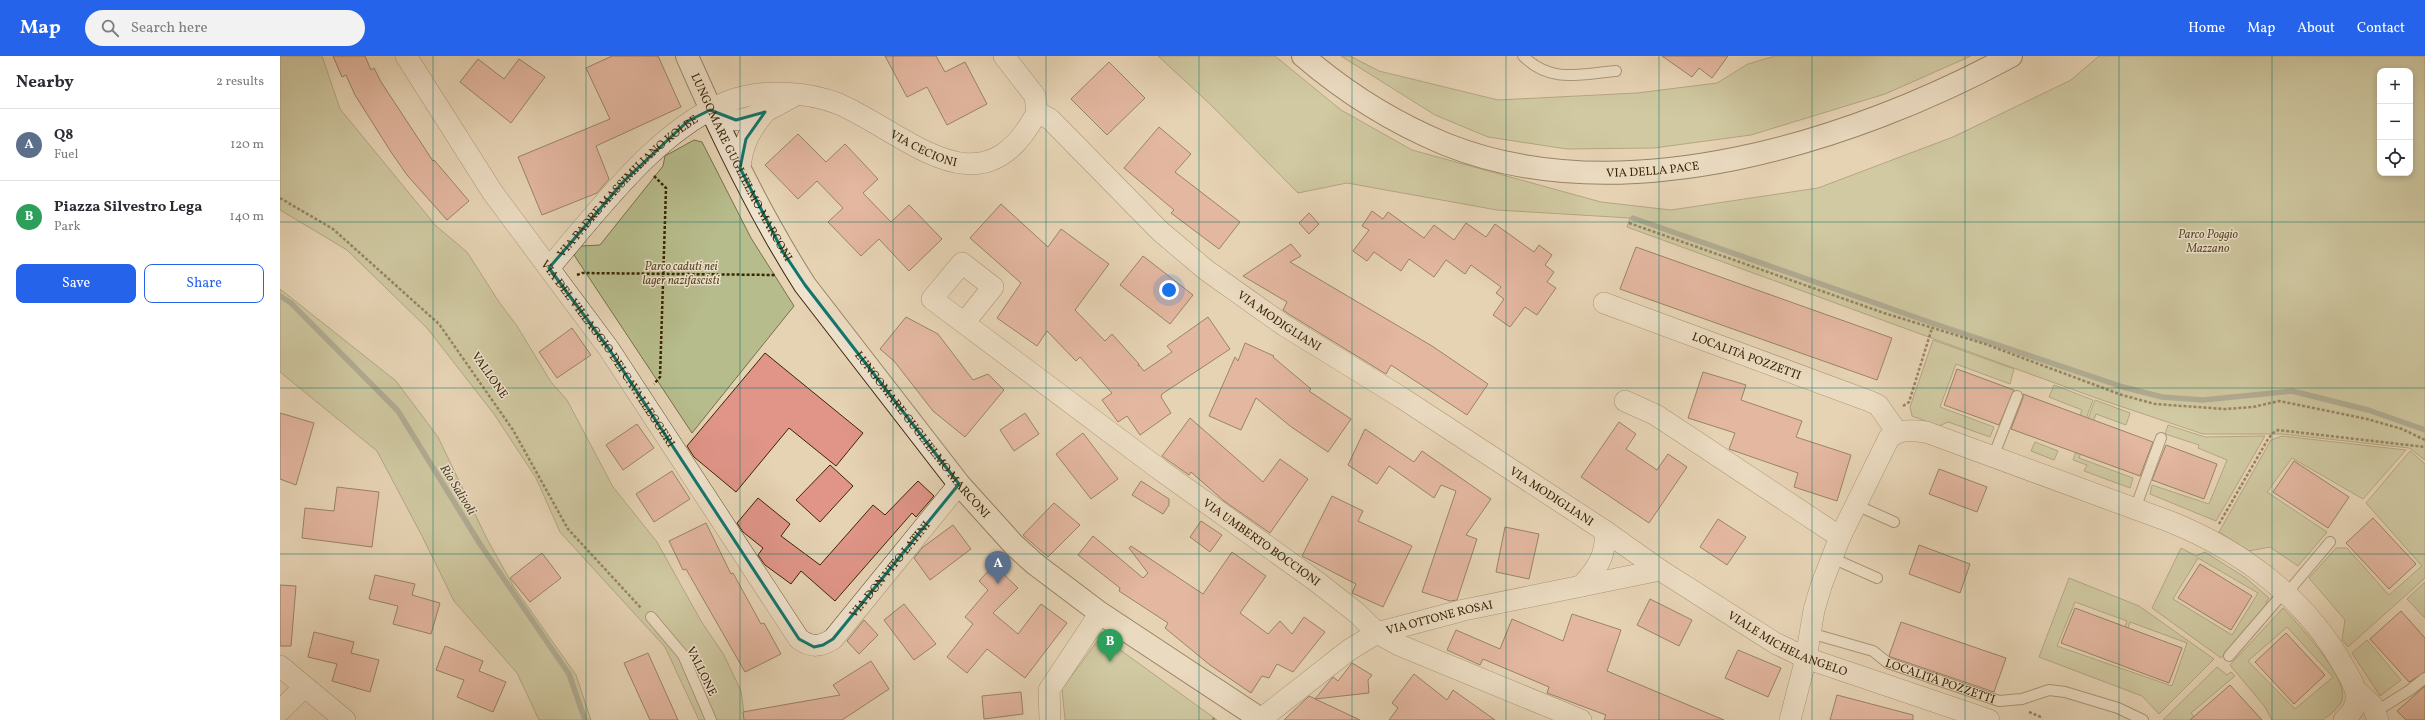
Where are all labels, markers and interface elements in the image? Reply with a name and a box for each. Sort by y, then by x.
search box [85,10,365,46]
text: Map [20,15,61,41]
icon: search [99,17,121,39]
text: Search here [131,18,208,39]
text: Home [2188,19,2225,38]
text: Map [2247,19,2275,38]
text: About [2297,19,2335,38]
text: Contact [2357,19,2405,38]
map controls [2377,68,2413,176]
button: + [2377,68,2413,104]
text: Nearby [16,71,74,94]
street label: LUNGOMARE GUGLIELMO MARCONI [687,71,796,265]
text: 2 results [216,73,264,91]
button: − [2377,104,2413,140]
street label: VIA PADRE MASSIMILIANO KOLBE [554,112,701,261]
text: Q8 [54,125,73,146]
street label: VIA CECIONI [887,127,958,171]
text: A [24,136,34,154]
text: 120 m [230,136,264,154]
button: locate [2377,140,2413,176]
text: Fuel [54,146,78,164]
street label: VIA DELLA PACE [1606,158,1700,182]
text: Piazza Silvestro Lega [54,197,202,218]
text: B [25,208,33,226]
text: 140 m [230,208,264,226]
text: Park [54,218,81,236]
park label: Parco Poggio Mazzano [2178,227,2238,257]
street label: VIA DEL VILLAGGIO DEI CAVALLEGGERI [537,257,678,451]
park label: Parco caduti nei lager nazifascisti [643,259,720,289]
button: Save [16,264,136,303]
button: Share [144,264,264,303]
your location [1159,280,1179,300]
street label: VIA MODIGLIANI [1234,288,1324,355]
street label: LOCALITÀ POZZETTI [1689,329,1803,384]
street label: LUNGOMARE GUGLIELMO MARCONI [850,348,993,522]
street label: VALLONE [467,349,511,402]
water label: Rio Salivoli [435,461,480,519]
street label: VIA MODIGLIANI [1506,463,1596,530]
street label: VIA UMBERTO BOCCIONI [1199,496,1323,590]
street label: VIA DON VITO LATINI [846,518,935,622]
pin: A [985,551,1011,584]
street label: VIA OTTONE ROSAI [1385,597,1494,639]
street label: VIALE MICHELANGELO [1724,608,1850,681]
pin: B [1097,629,1123,662]
street label: VALLONE [682,644,720,699]
street label: LOCALITÀ POZZETTI [1883,656,1997,708]

